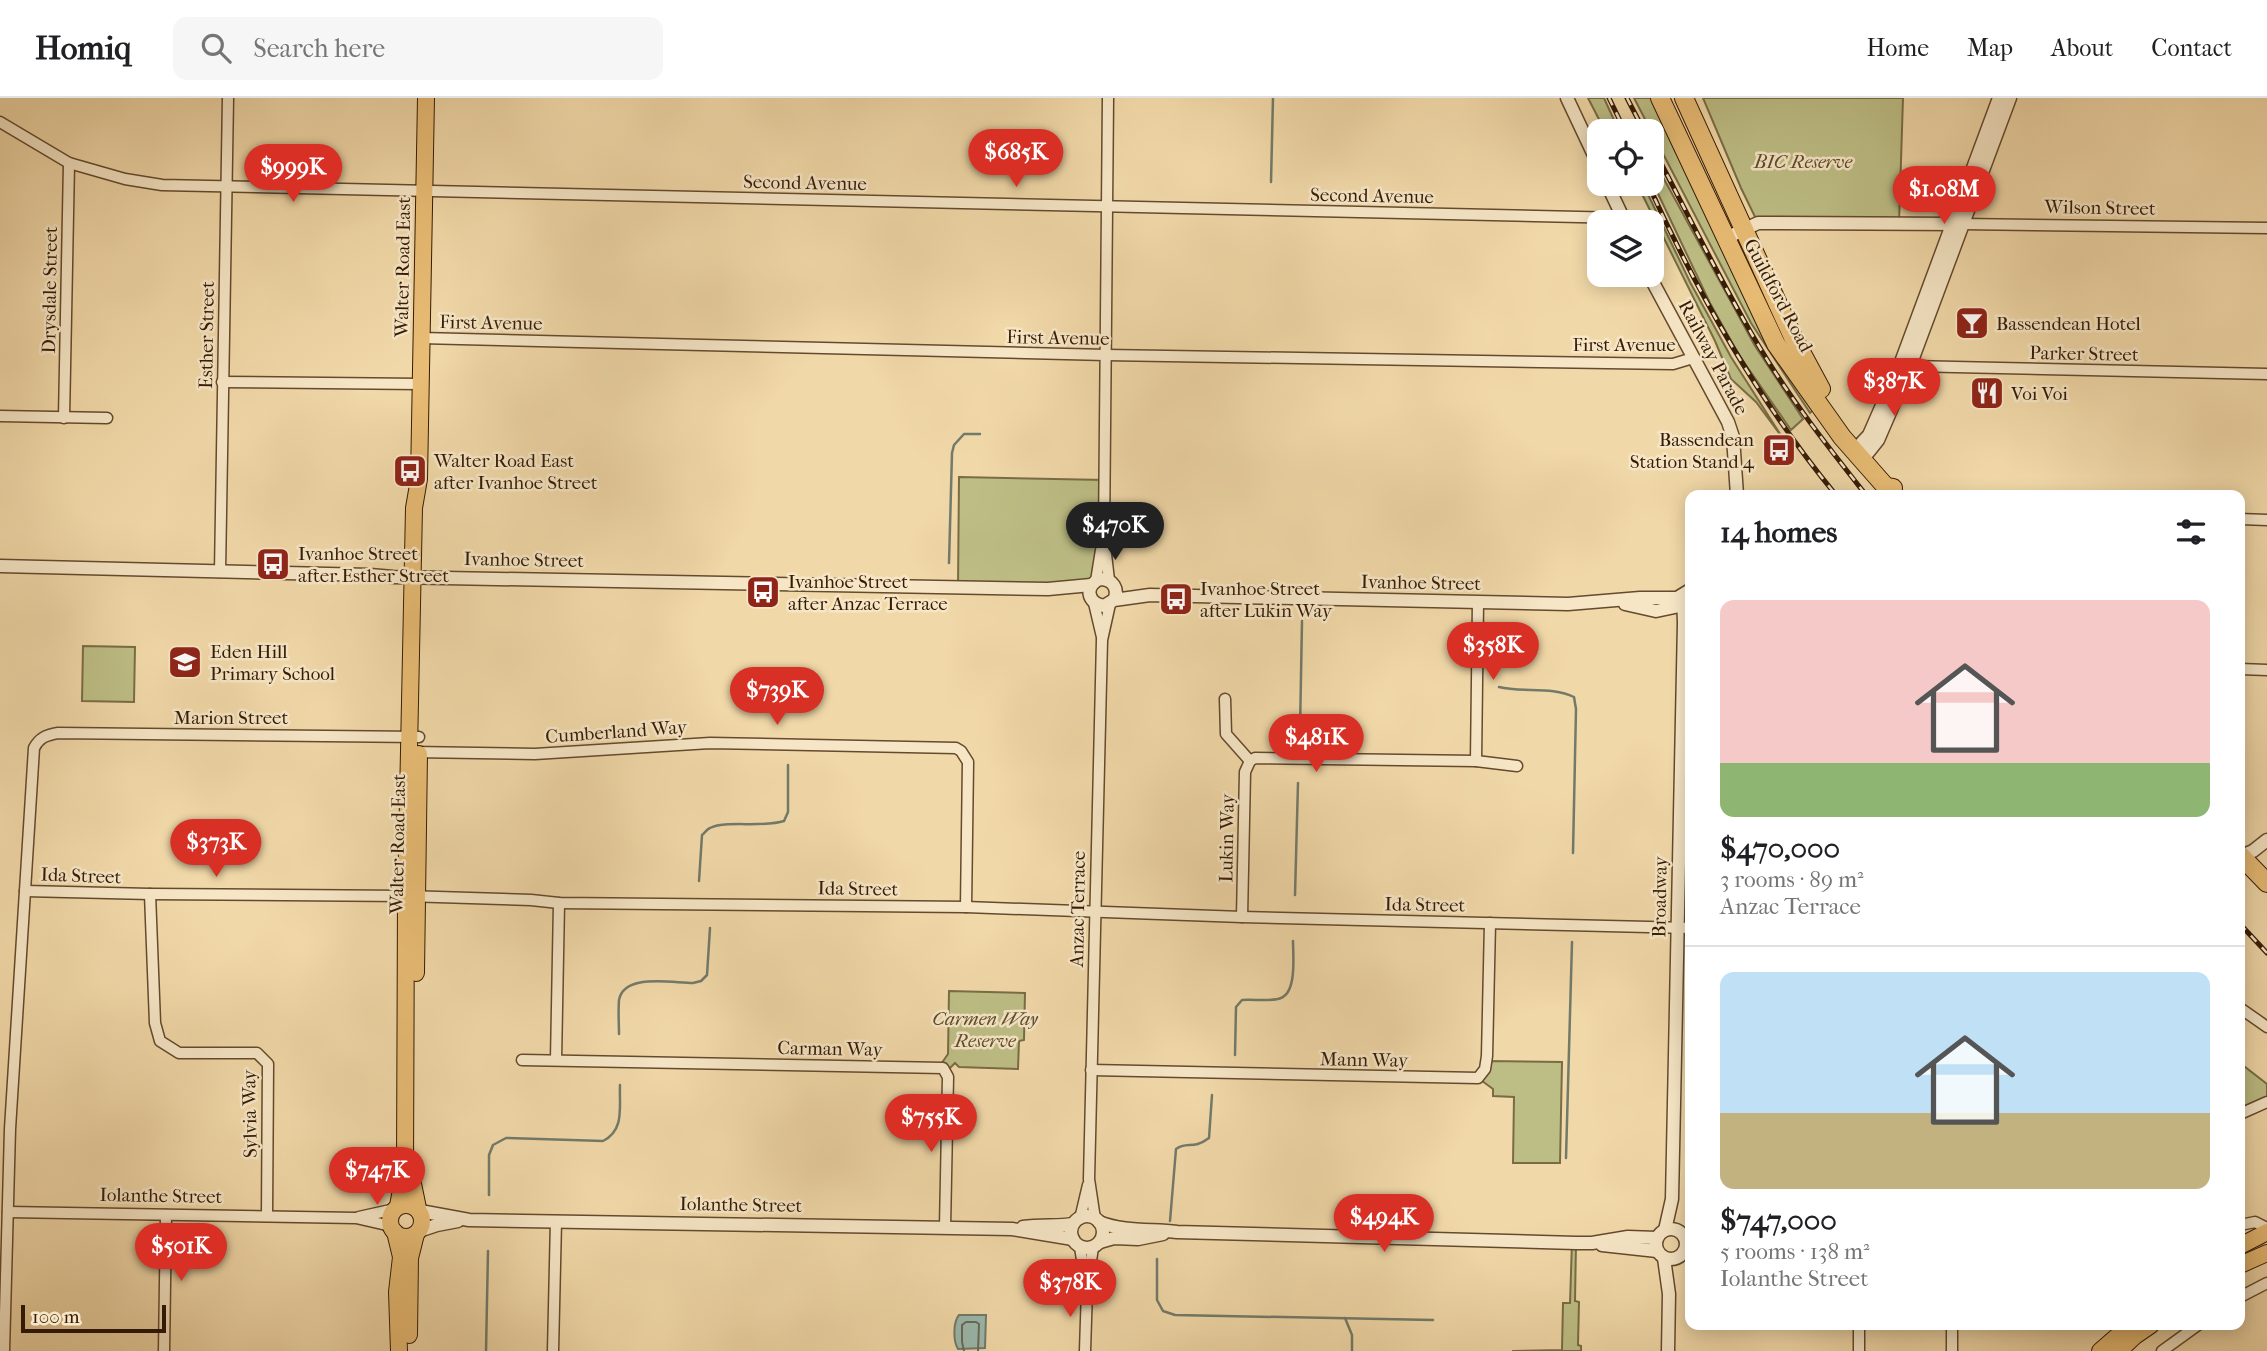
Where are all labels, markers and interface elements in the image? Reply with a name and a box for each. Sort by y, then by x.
search box [173,17,663,80]
text: Homiq [35,29,131,68]
icon: search [197,29,235,67]
text: Search here [253,33,385,64]
text: Home [1867,34,1929,62]
text: Map [1967,34,2013,62]
text: About [2051,34,2113,62]
text: Contact [2151,34,2232,62]
map controls [1587,119,1664,287]
button: locate [1587,119,1664,196]
pin: $685K [967,130,1065,189]
text: $685K [984,138,1048,165]
pin: $999K [244,144,342,204]
park label: BIC Reserve [1753,151,1853,173]
text: $999K [260,153,326,180]
pin: $1.08M [1887,166,2001,226]
street label: Second Avenue [743,171,867,195]
text: $1.08M [1909,175,1979,202]
street label: Second Avenue [1310,184,1434,208]
street label: Wilson Street [2043,196,2156,220]
street label: Walter Road East [391,197,415,338]
button: layers [1587,210,1664,287]
street label: Drysdale Street [38,226,62,354]
street label: Guildford Road [1739,235,1818,357]
street label: Esther Street [195,281,219,389]
street label: Railway Parade [1674,296,1753,419]
bar icon: Bassendean Hotel [1953,304,1991,342]
street label: First Avenue [439,311,543,335]
place label: Bassendean Hotel [1996,313,2141,335]
street label: First Avenue [1006,326,1110,350]
street label: First Avenue [1572,334,1676,356]
street label: Parker Street [2029,342,2139,366]
pin: $387K [1845,358,1943,418]
text: $387K [1863,367,1925,394]
restaurant icon: Voi Voi [1968,374,2006,412]
place label: Voi Voi [2010,383,2068,405]
place label: Bassendean Station Stand 4 [1630,429,1755,473]
bus stop icon: Bassendean Station Stand 4 [1760,431,1798,469]
place label: Walter Road East after Ivanhoe Street [433,450,598,494]
bus stop icon: Walter Road East after Ivanhoe Street [391,452,429,490]
pin: $470K [1066,503,1164,562]
text: $470K [1082,511,1148,538]
icon: filters [2172,513,2210,551]
text: 14 homes [1720,515,1837,550]
place label: Ivanhoe Street after Esther Street [298,543,449,587]
bus stop icon: Ivanhoe Street after Esther Street [254,545,292,583]
street label: Ivanhoe Street [464,548,584,572]
place label: Ivanhoe Street after Anzac Terrace [788,571,948,615]
street label: Ivanhoe Street [1361,571,1481,595]
bus stop icon: Ivanhoe Street after Anzac Terrace [744,573,782,611]
place label: Ivanhoe Street after Lukin Way [1200,578,1333,622]
bus stop icon: Ivanhoe Street after Lukin Way [1157,580,1195,618]
pin: $358K [1444,622,1542,682]
text: $358K [1463,631,1523,658]
place label: Eden Hill Primary School [210,641,335,685]
school or university icon: Eden Hill Primary School [166,643,204,681]
icon: home [1902,645,2028,771]
pin: $739K [728,668,826,727]
text: $739K [746,676,808,703]
street label: Marion Street [174,707,288,729]
pin: $481K [1267,714,1365,774]
street label: Cumberland Way [545,716,689,748]
text: $481K [1285,723,1347,750]
street label: Walter Road East [386,774,410,915]
street label: Lukin Way [1215,793,1239,883]
pin: $373K [167,820,265,879]
text: $373K [186,828,246,855]
text: $470,000 [1720,831,1840,866]
street label: Anzac Terrace [1066,851,1090,968]
street label: Broadway [1648,855,1672,938]
street label: Ida Street [40,864,122,888]
text: 3 rooms · 89 m² [1720,866,1864,893]
street label: Ida Street [818,877,899,901]
street label: Ida Street [1385,893,1466,917]
text: Anzac Terrace [1720,893,1861,920]
park label: Carmen Way Reserve [932,1008,1039,1052]
icon: home [1902,1017,2028,1143]
street label: Carman Way [777,1037,884,1061]
street label: Mann Way [1320,1048,1409,1072]
street label: Sylvia Way [238,1069,262,1158]
pin: $755K [882,1094,980,1154]
text: $755K [901,1103,961,1130]
pin: $747K [328,1148,426,1207]
text: $747K [345,1156,409,1183]
street label: Iolanthe Street [100,1184,223,1208]
street label: Iolanthe Street [680,1193,803,1217]
pin: $494K [1335,1194,1433,1254]
text: $494K [1350,1203,1418,1230]
text: $747,000 [1720,1203,1837,1238]
pin: $501K [132,1224,230,1283]
text: $501K [151,1232,211,1259]
text: 5 rooms · 138 m² [1720,1238,1870,1265]
pin: $378K [1021,1260,1119,1319]
text: Iolanthe Street [1720,1265,1868,1292]
text: $378K [1039,1268,1101,1295]
scale bar [21,1302,166,1334]
text: 100 m [32,1306,80,1328]

